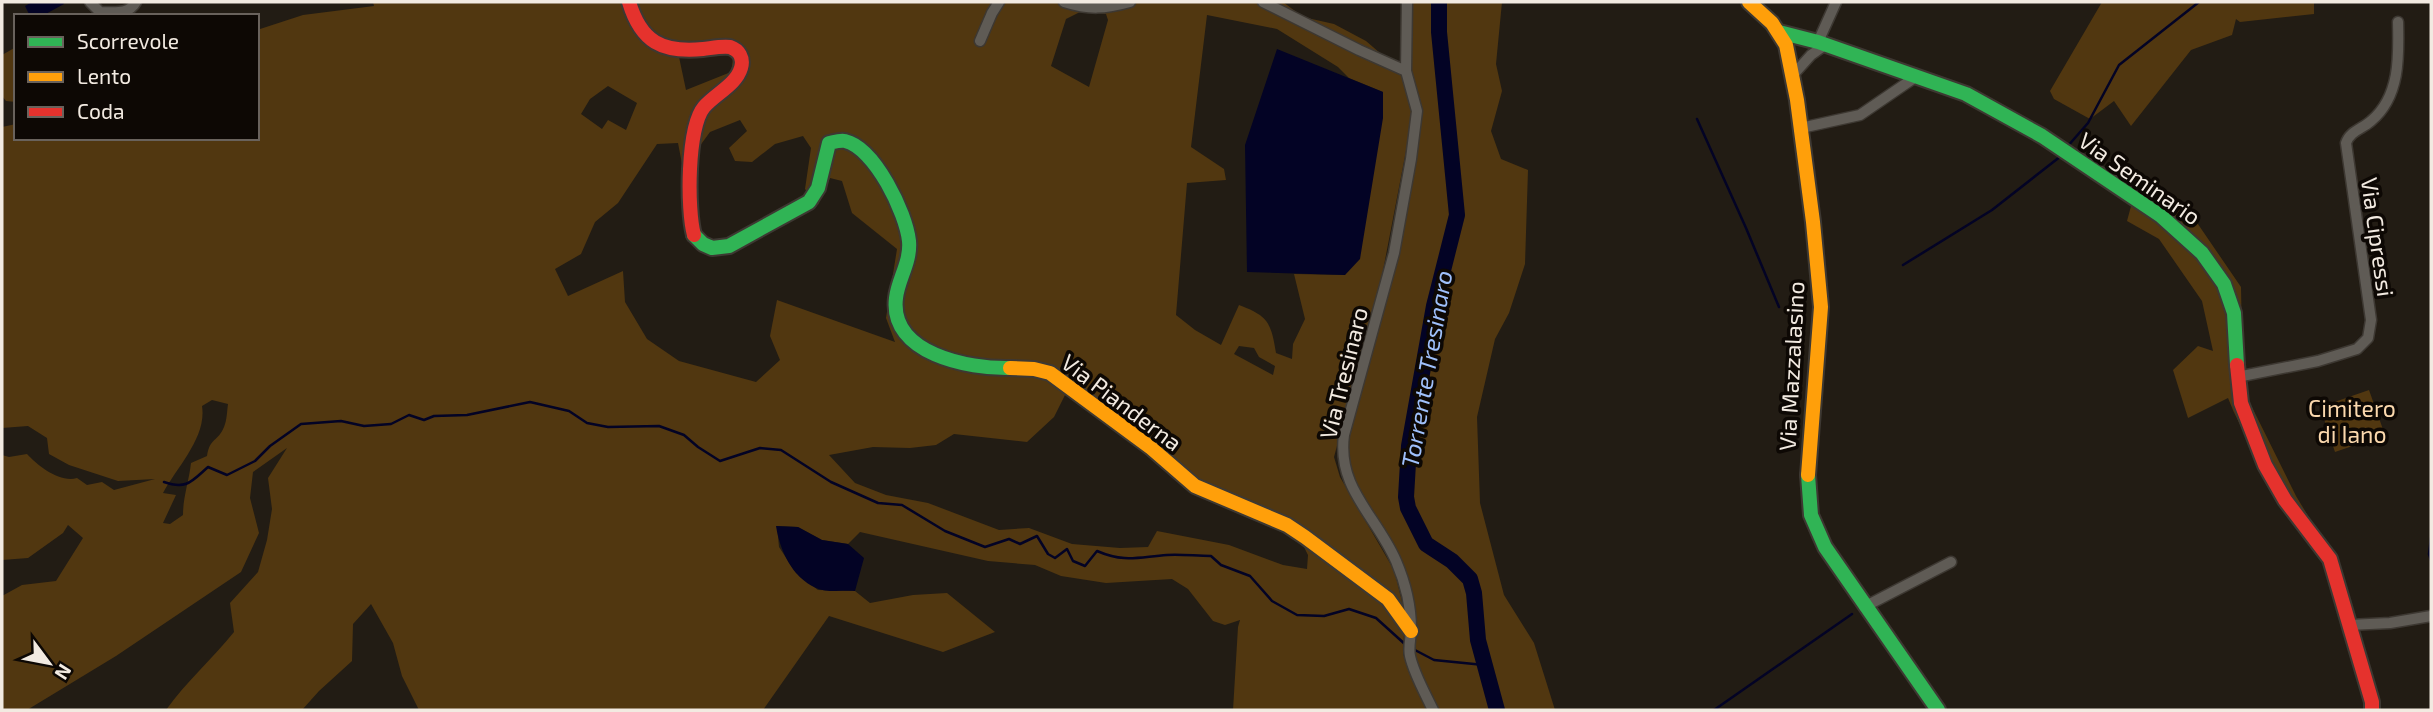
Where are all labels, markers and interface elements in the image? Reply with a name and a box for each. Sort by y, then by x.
legend [14,14,259,140]
text: Scorrevole [77,28,179,53]
text: Lento [77,63,131,88]
text: Coda [77,98,124,123]
street label: Via Seminario [2074,126,2206,230]
street label: Via Cipressi [2356,176,2400,298]
water label: Torrente Tresinaro [1394,268,1458,470]
street label: Via Mazzalasino [1773,281,1809,451]
street label: Via Tresinaro [1313,304,1373,442]
street label: Via Pianderna [1056,348,1188,456]
park label: Cimitero di Iano [2308,394,2396,448]
north arrow [14,628,84,698]
text: N [50,660,77,684]

